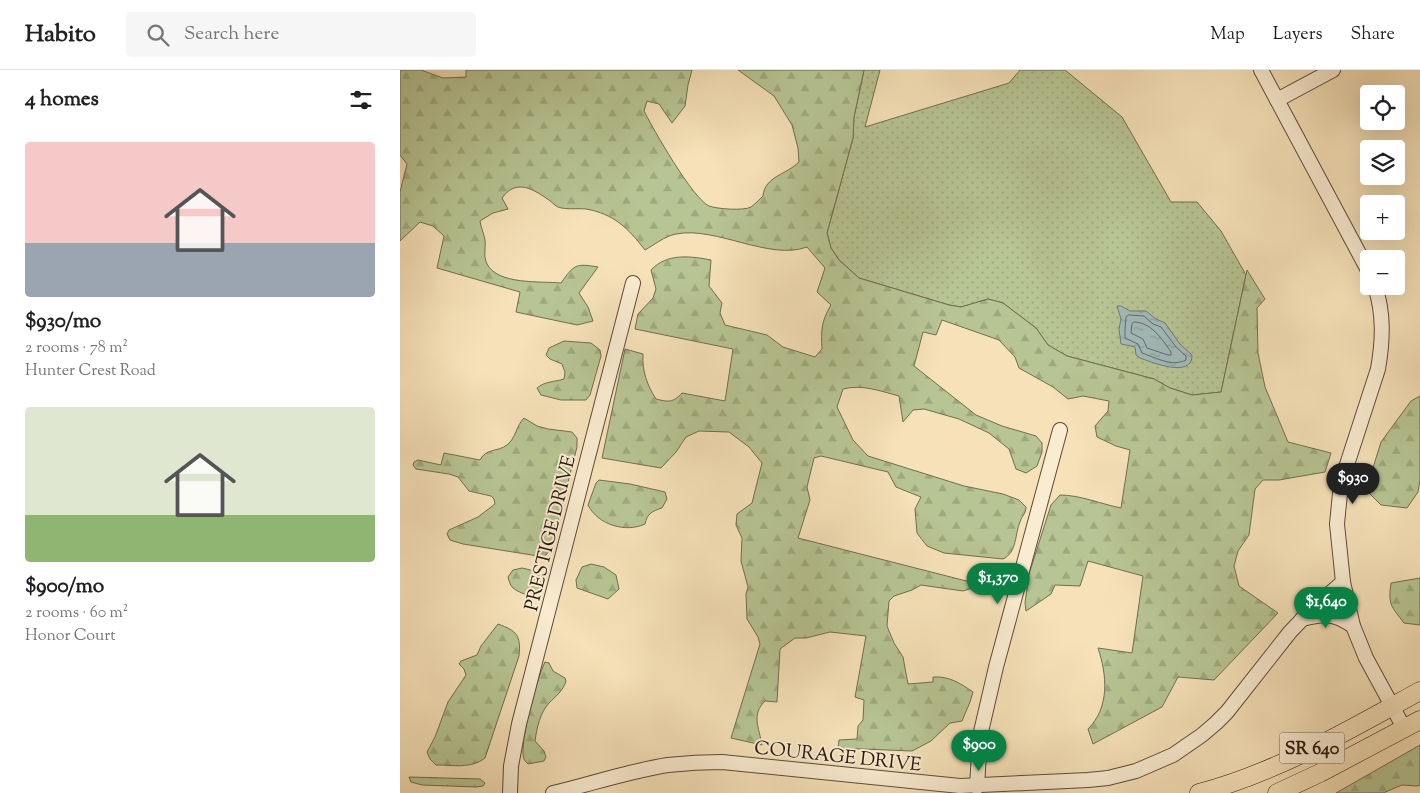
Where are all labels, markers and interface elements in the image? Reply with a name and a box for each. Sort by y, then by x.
search box [126,12,476,57]
text: Habito [25,18,96,52]
icon: search [144,21,172,49]
text: Search here [184,21,279,48]
text: Map [1210,22,1245,48]
text: Layers [1273,22,1323,48]
text: Share [1351,22,1395,48]
text: 4 homes [25,85,99,115]
map controls [1360,85,1405,295]
button: locate [1360,85,1405,130]
icon: filters [347,86,375,114]
button: layers [1360,140,1405,185]
icon: home [155,175,245,265]
button: + [1360,195,1405,240]
button: − [1360,250,1405,295]
text: $930/mo [25,307,101,337]
text: 2 rooms · 78 m² [25,337,128,360]
text: Hunter Crest Road [25,360,156,383]
icon: home [155,440,245,530]
street label: PRESTIGE DRIVE [519,452,584,614]
pin: $930 [1323,462,1383,505]
text: $930 [1337,467,1369,490]
pin: $1,370 [957,562,1039,605]
text: $1,370 [978,567,1018,590]
text: $900/mo [25,572,104,602]
pin: $1,640 [1285,586,1367,629]
text: $1,640 [1305,591,1347,614]
text: 2 rooms · 60 m² [25,602,128,625]
text: Honor Court [25,625,116,648]
pin: $900 [949,730,1009,772]
road number: SR 640 [1280,732,1344,764]
text: $900 [962,734,996,757]
street label: COURAGE DRIVE [753,735,923,780]

